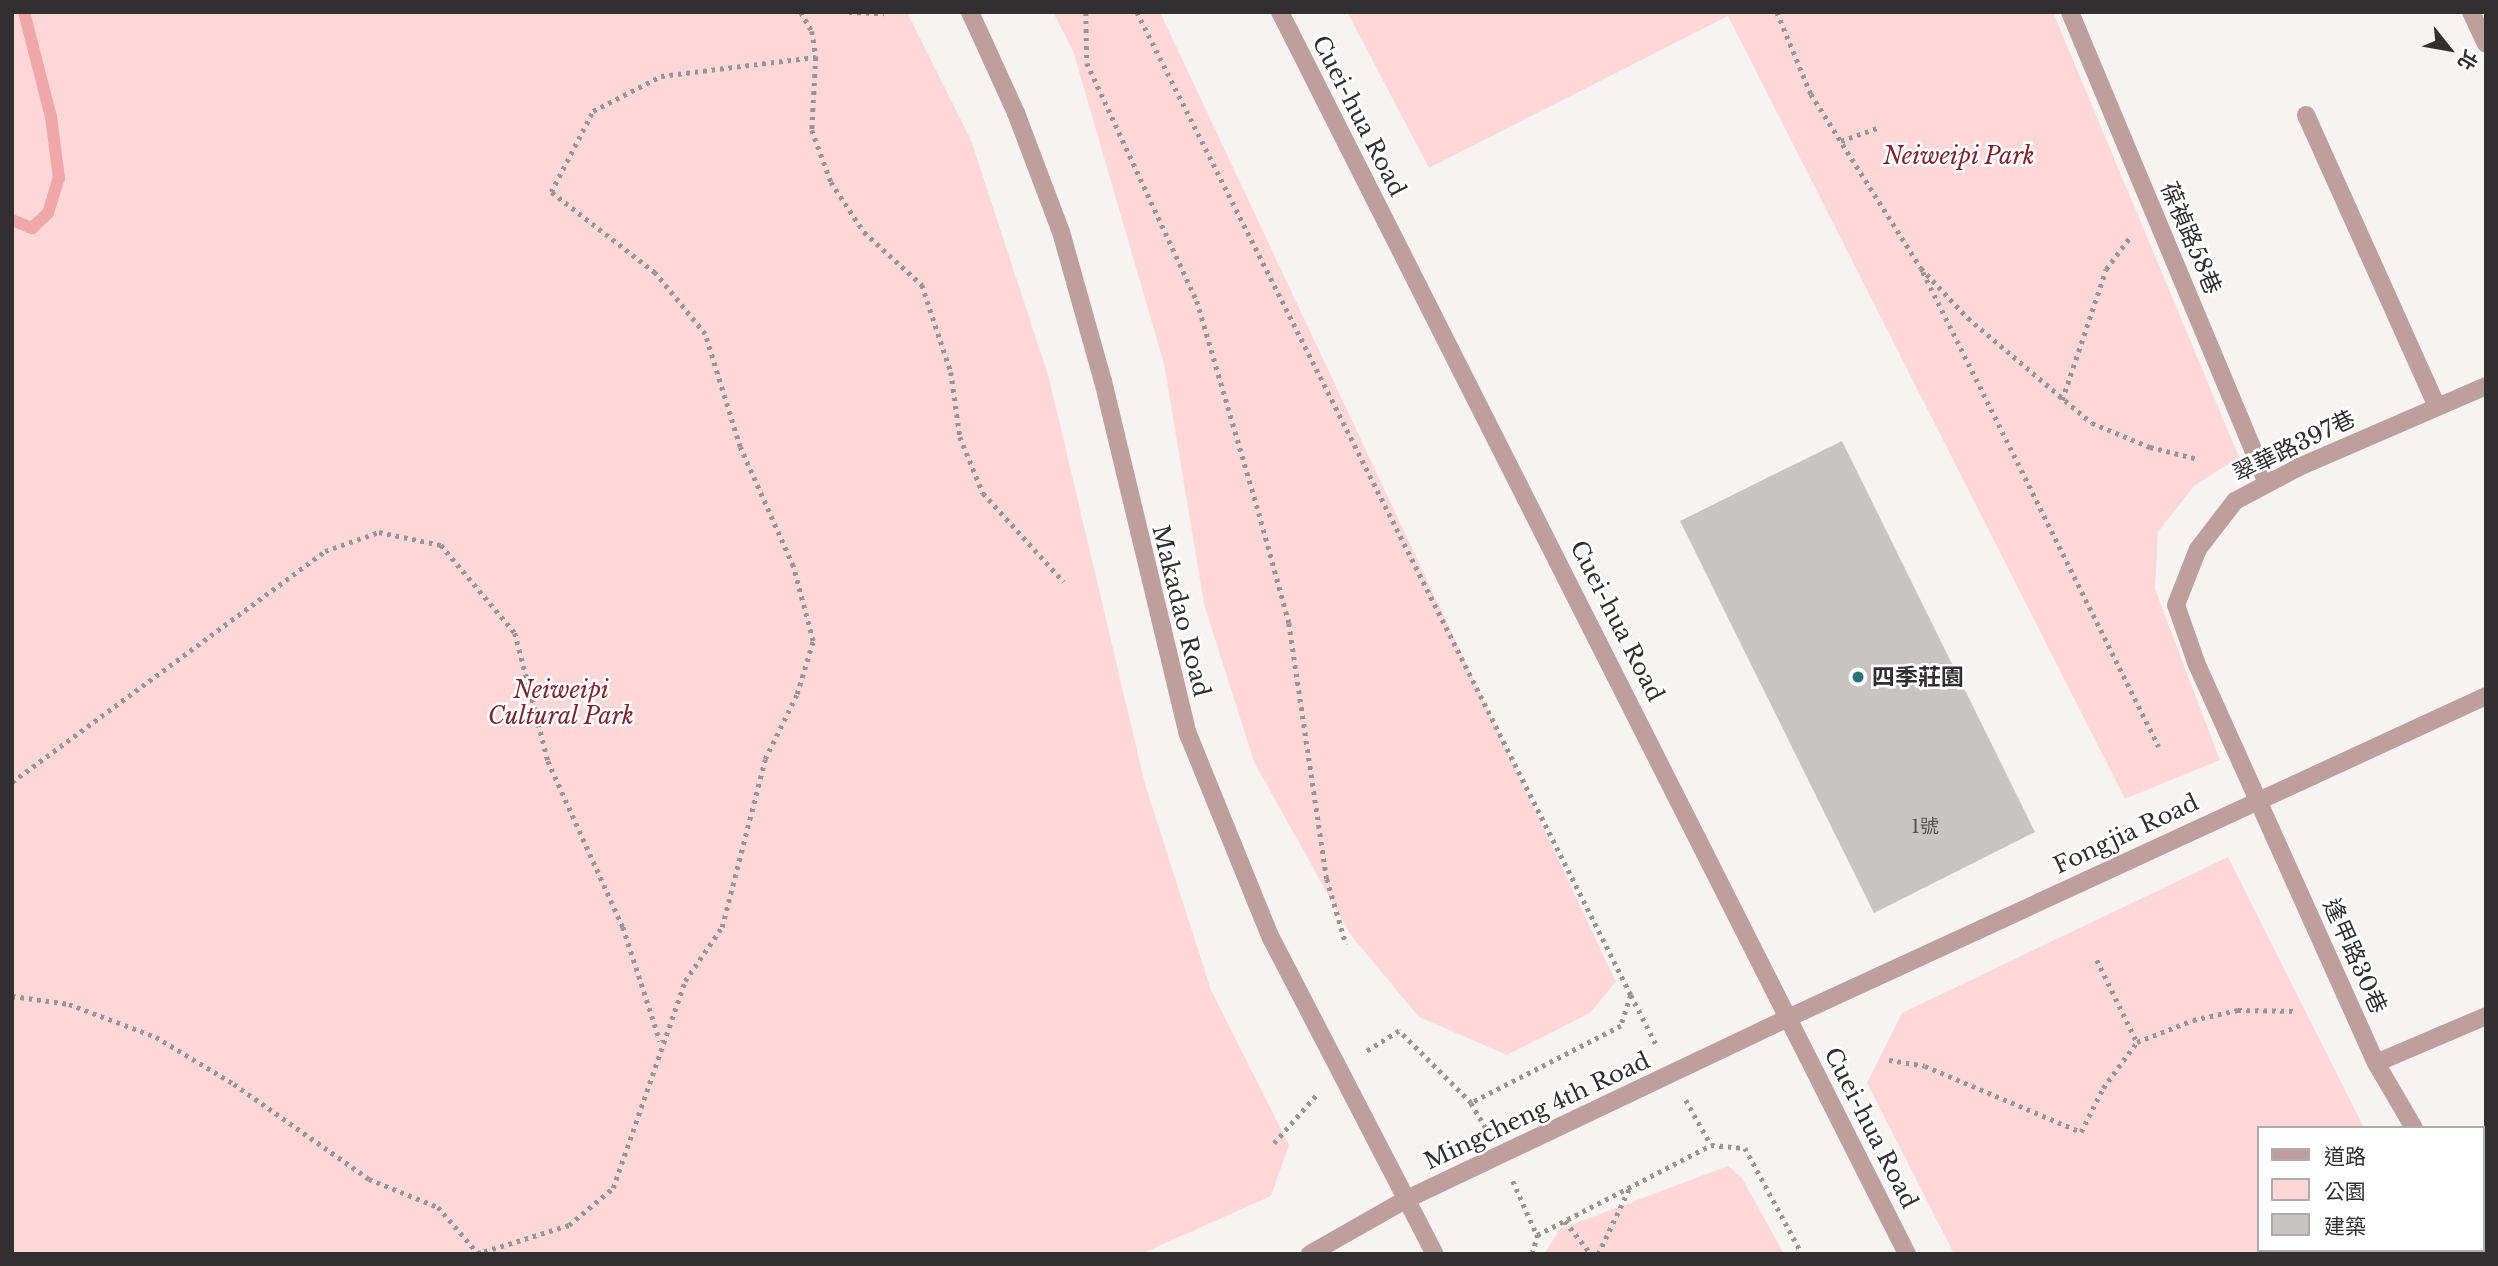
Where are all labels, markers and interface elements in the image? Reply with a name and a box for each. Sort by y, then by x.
north arrow [2414,14,2484,84]
street label: Cuei-hua Road [1306,31,1412,201]
text: 北 [2453,46,2482,74]
park label: Neiweipi Park [1883,142,2035,170]
street label: 葆禎路58巷 [2155,178,2227,298]
street label: 翠華路397巷 [2228,405,2360,487]
street label: Makadao Road [1146,522,1216,700]
street label: Cuei-hua Road [1564,536,1670,706]
place label: 四季莊園 [1872,663,1964,691]
marker: 四季莊園 [1850,669,1866,685]
park label: Neiweipi Cultural Park [488,676,634,730]
street label: Fongjia Road [2049,788,2203,880]
house number: 1號 [1911,816,1939,838]
street label: 逢甲路30巷 [2317,894,2393,1018]
street label: Cuei-hua Road [1818,1043,1924,1213]
street label: Mingcheng 4th Road [1420,1047,1654,1175]
legend [2256,1126,2484,1252]
text: 道路 [2324,1144,2366,1170]
text: 公園 [2324,1179,2366,1205]
text: 建築 [2324,1214,2366,1240]

